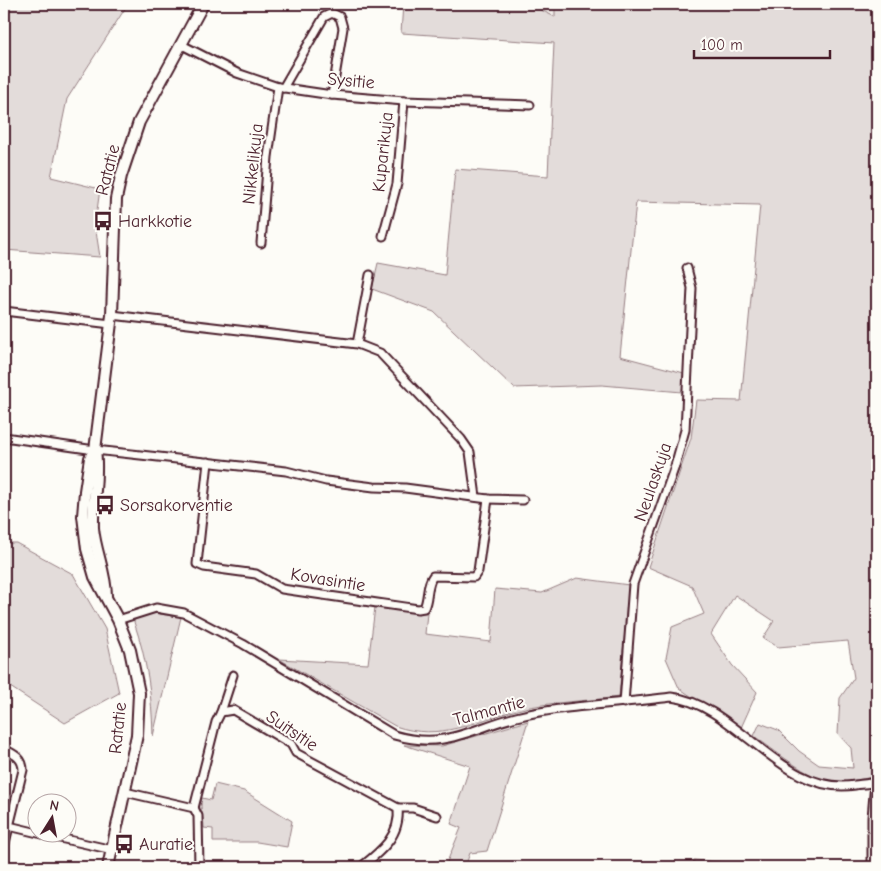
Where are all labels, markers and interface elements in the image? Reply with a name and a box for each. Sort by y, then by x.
scale bar [694,28,830,60]
text: 100 m [701,36,743,54]
street label: Sysitie [326,68,376,94]
street label: Kuparikuja [368,111,398,193]
street label: Nikkelikuja [238,122,268,206]
street label: Ratatie [92,142,124,198]
bus stop icon: Harkkotie [92,210,114,232]
place label: Harkkotie [118,211,192,232]
street label: Neulaskuja [630,440,676,524]
bus stop icon: Sorsakorventie [94,494,116,516]
place label: Sorsakorventie [120,495,233,516]
street label: Kovasintie [289,564,367,596]
street label: Talmantie [451,691,527,731]
street label: Ratatie [105,701,131,755]
street label: Suitsitie [262,706,322,756]
north arrow [28,794,78,844]
text: N [48,797,60,815]
bus stop icon: Auratie [113,833,135,855]
place label: Auratie [139,834,193,855]

